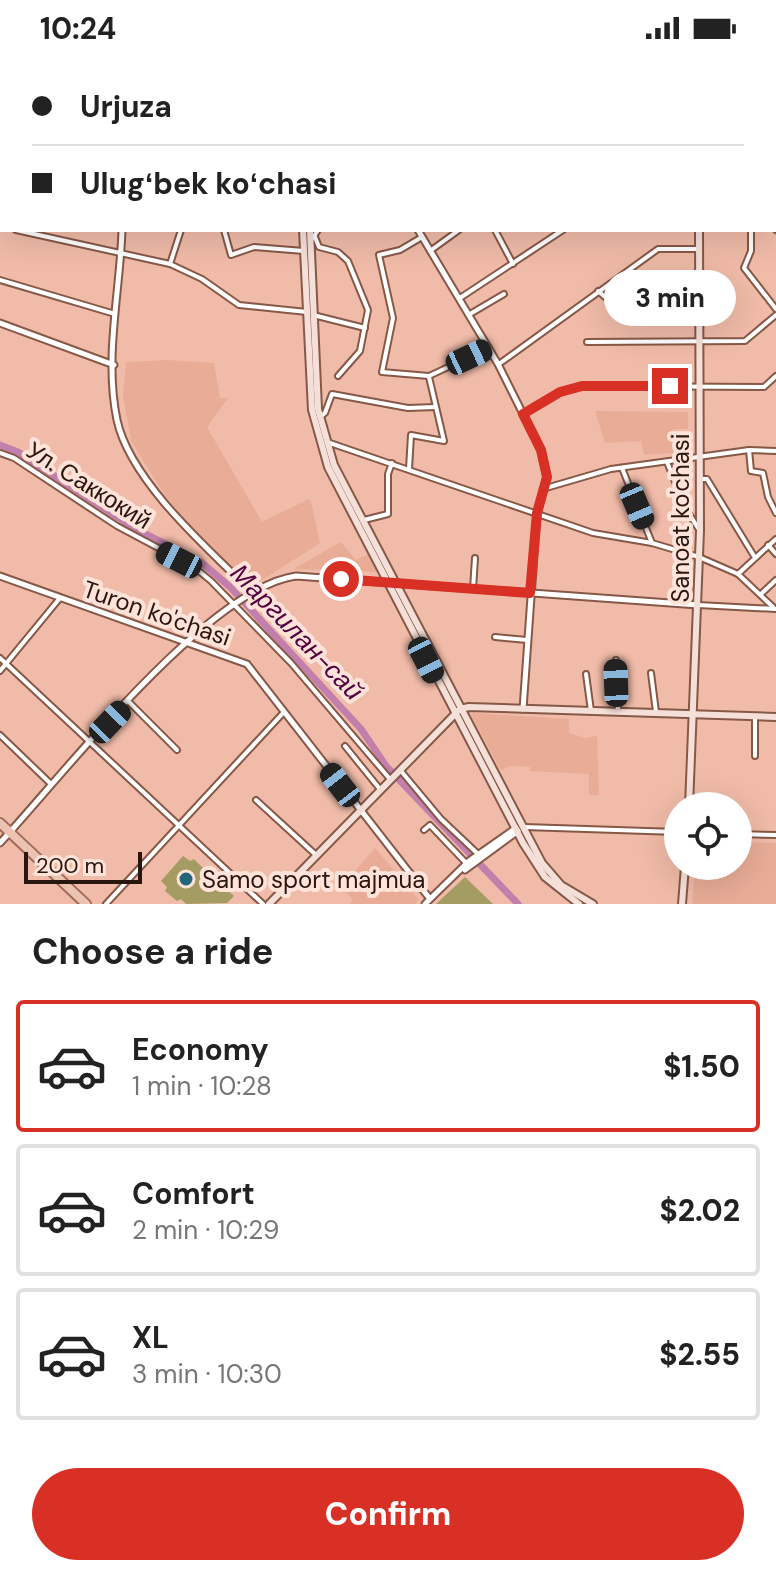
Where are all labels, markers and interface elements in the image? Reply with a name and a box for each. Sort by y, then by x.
text: 10:24 [40,9,116,48]
text: Urjuza [80,87,172,126]
text: Ulugʻbek koʻchasi [80,164,337,203]
callout: 3 min [604,270,736,326]
text: 3 min [635,281,705,315]
car [442,336,496,378]
route end [652,368,688,404]
street label: Sanoat ko'chasi [665,433,696,603]
street label: Ул. Саккокий [21,434,157,536]
car [617,479,657,533]
car [152,538,206,582]
water label: Маргилан-сай [223,557,371,707]
route start [323,561,359,597]
street label: Turon ko'chasi [79,573,235,653]
car [404,633,448,687]
car [603,659,629,707]
car [85,696,135,748]
car [316,759,364,811]
map controls [664,792,752,880]
button: locate [664,792,752,880]
scale bar [24,848,142,884]
text: 200 m [36,851,104,880]
place label: Samo sport majmua [202,864,425,895]
marker: Samo sport majmua [177,870,195,888]
text: Choose a ride [32,928,273,975]
icon: car [36,1030,108,1102]
text: Economy [132,1030,269,1069]
text: $1.50 [663,1047,740,1086]
text: 1 min · 10:28 [132,1069,272,1103]
icon: car [36,1174,108,1246]
text: Comfort [132,1174,255,1213]
text: $2.02 [660,1191,740,1230]
text: 2 min · 10:29 [132,1213,279,1247]
icon: car [36,1318,108,1390]
text: XL [132,1318,169,1357]
text: $2.55 [659,1335,740,1374]
text: 3 min · 10:30 [132,1357,282,1391]
button: Confirm [32,1468,744,1560]

